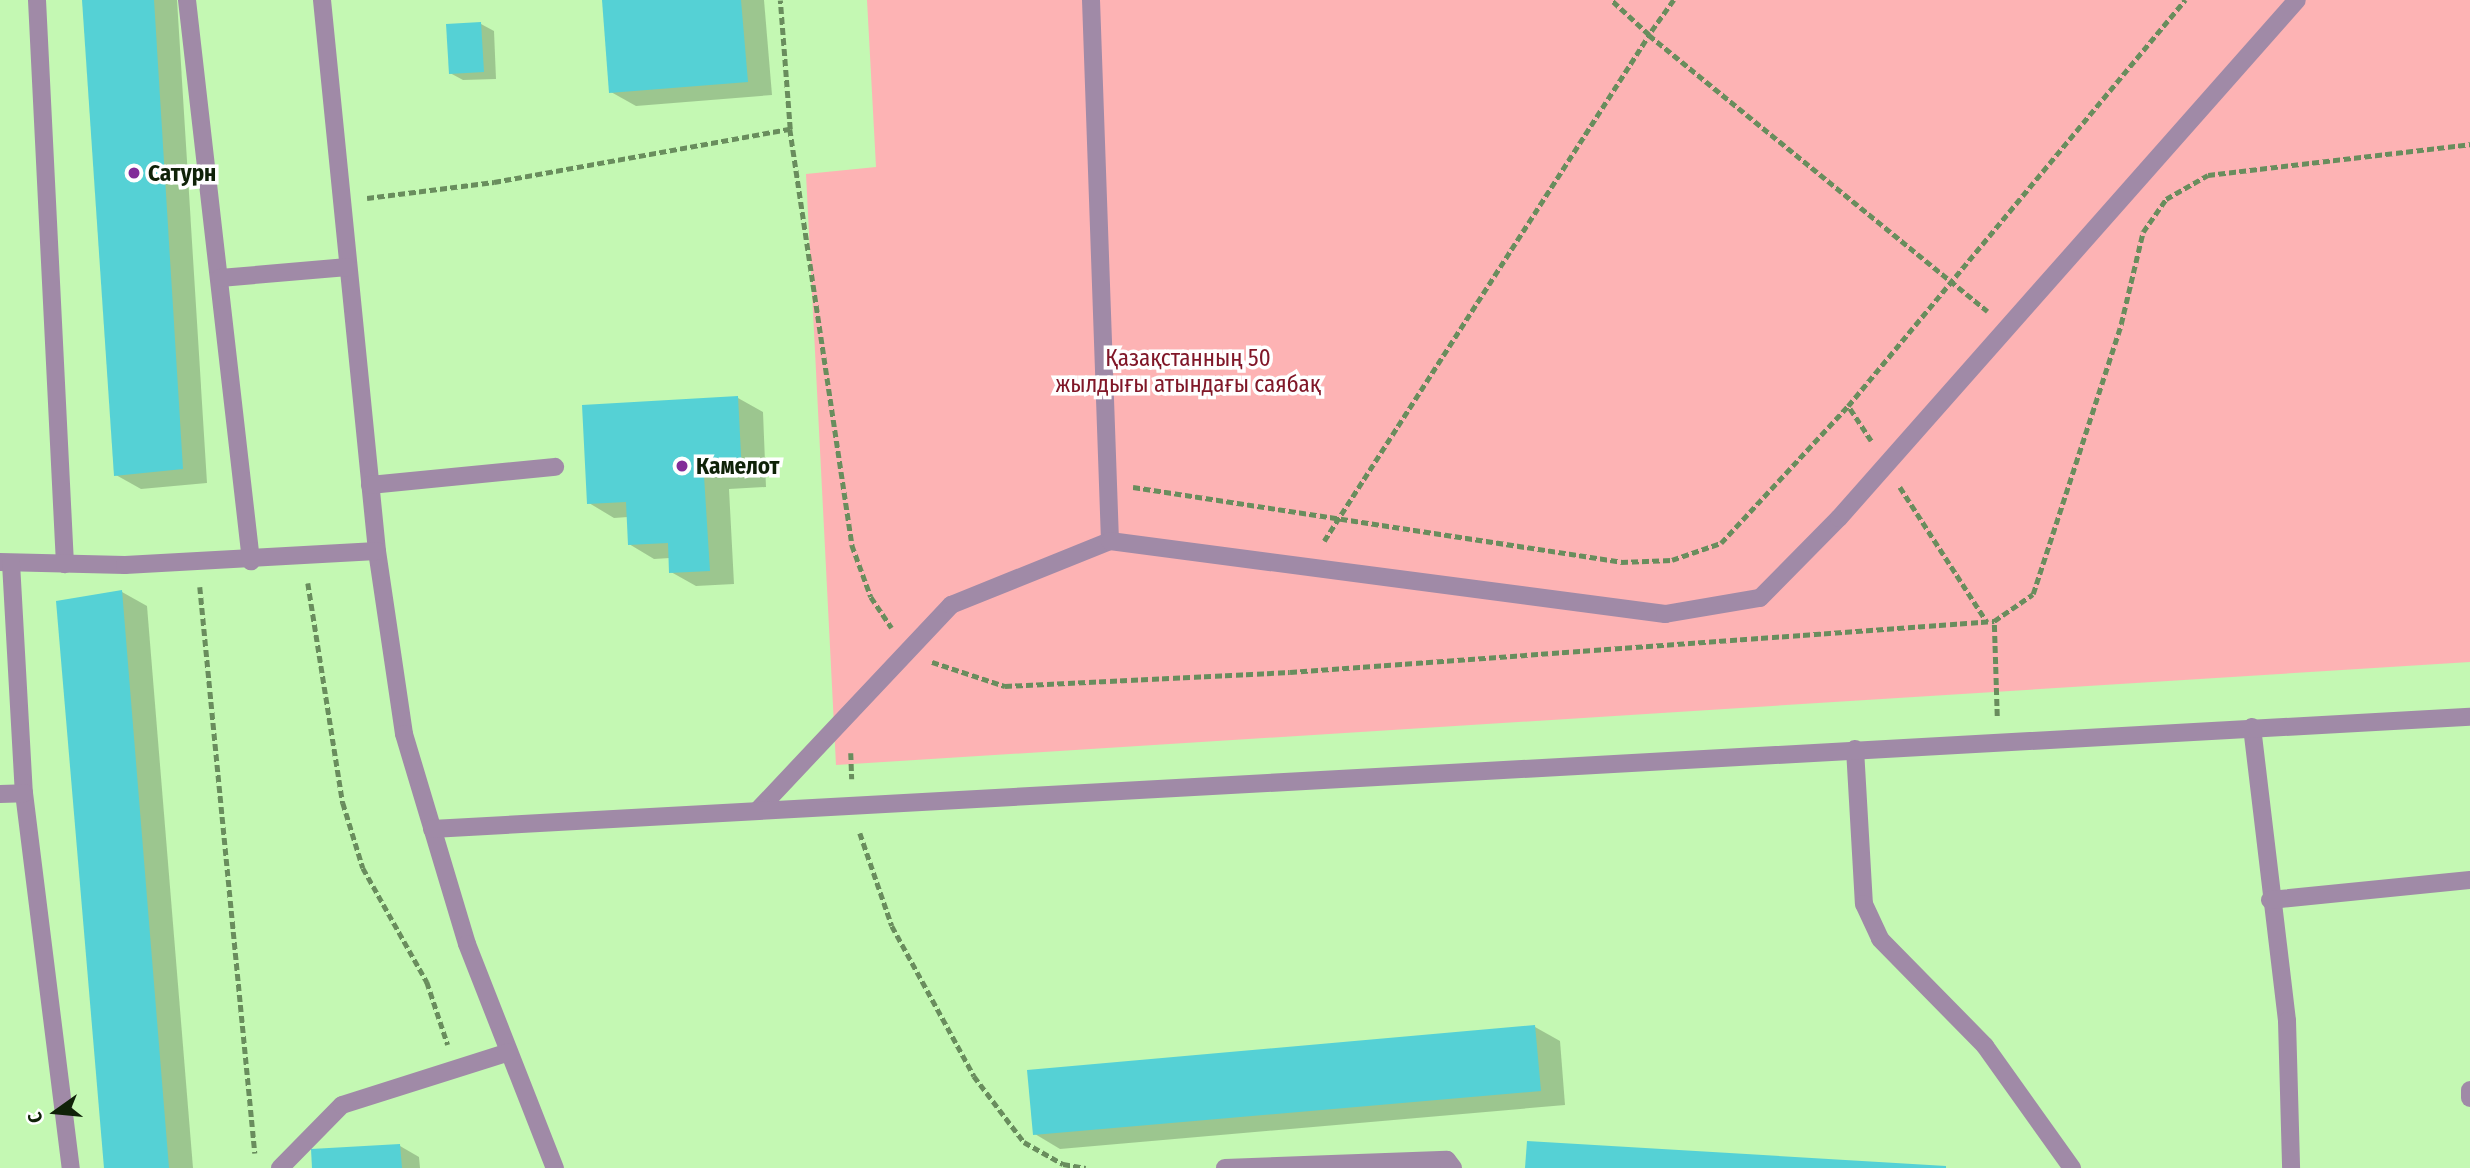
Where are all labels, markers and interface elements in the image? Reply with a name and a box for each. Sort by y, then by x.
place label: Сатурн [148,159,216,187]
marker: Сатурн [126,165,142,181]
park label: Қазақстанның 50 жылдығы атындағы саябақ [1056,344,1320,398]
place label: Камелот [696,452,779,480]
marker: Камелот [674,458,690,474]
north arrow [21,1077,91,1147]
text: С [23,1110,48,1125]

